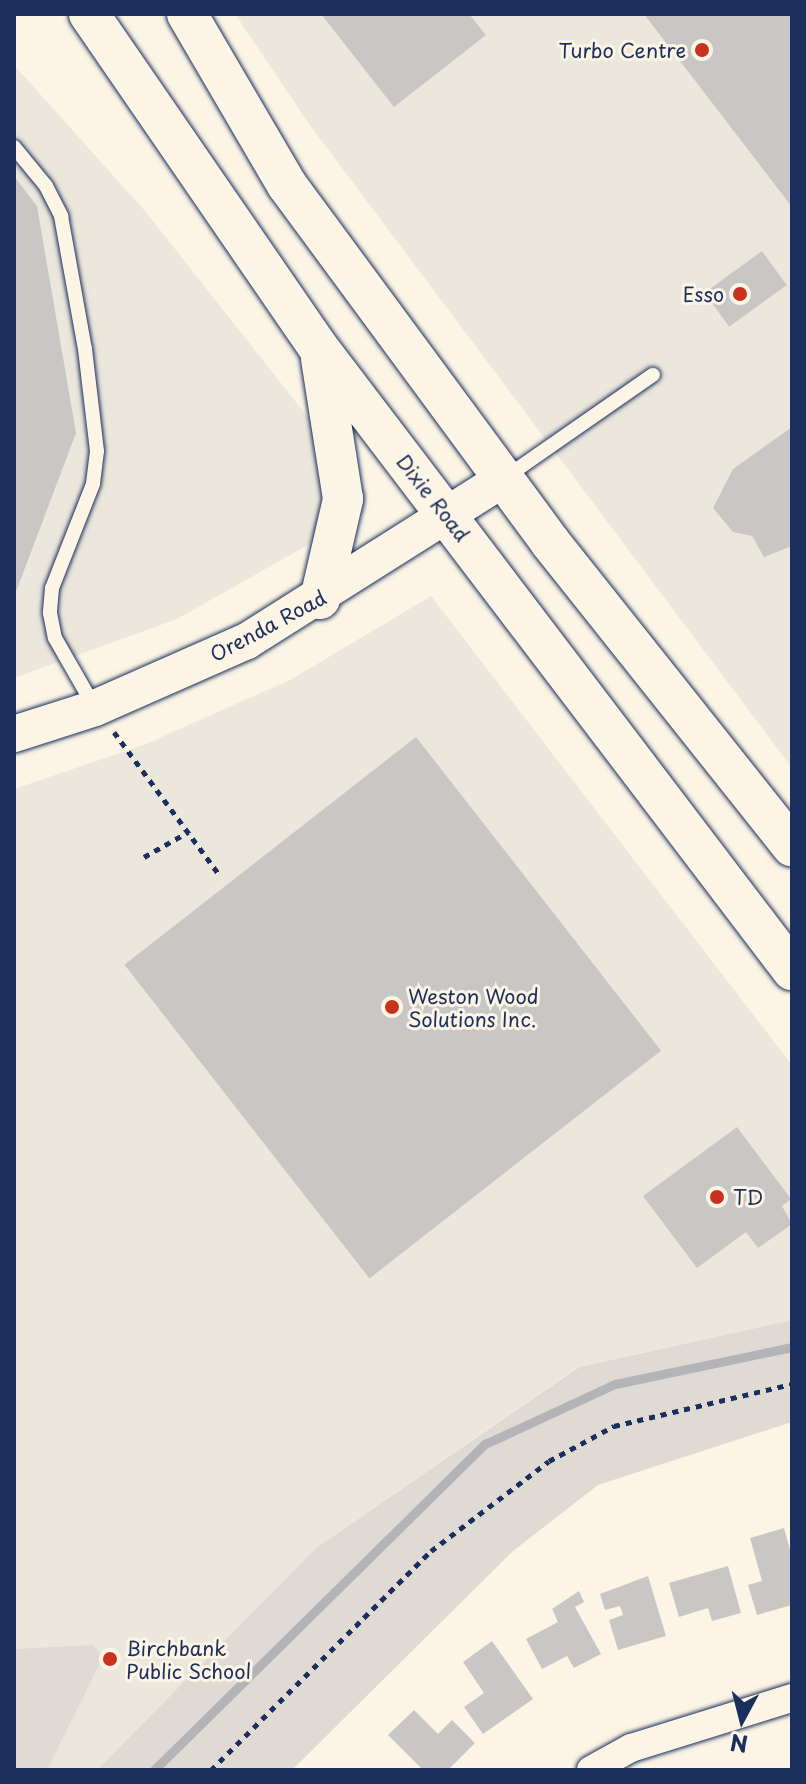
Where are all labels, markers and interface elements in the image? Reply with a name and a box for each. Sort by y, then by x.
place label: Turbo Centre [558,38,686,62]
marker: Turbo Centre [693,41,711,59]
place label: Esso [683,282,724,306]
marker: Esso [731,285,749,303]
street label: Dixie Road [392,450,474,546]
street label: Orenda Road [207,586,329,666]
place label: Weston Wood Solutions Inc. [408,984,539,1031]
marker: Weston Wood Solutions Inc. [383,998,401,1016]
place label: TD [733,1185,763,1209]
marker: TD [708,1188,726,1206]
place label: Birchbank Public School [126,1636,252,1683]
marker: Birchbank Public School [101,1650,119,1668]
north arrow [702,1680,782,1760]
text: N [728,1727,750,1762]

